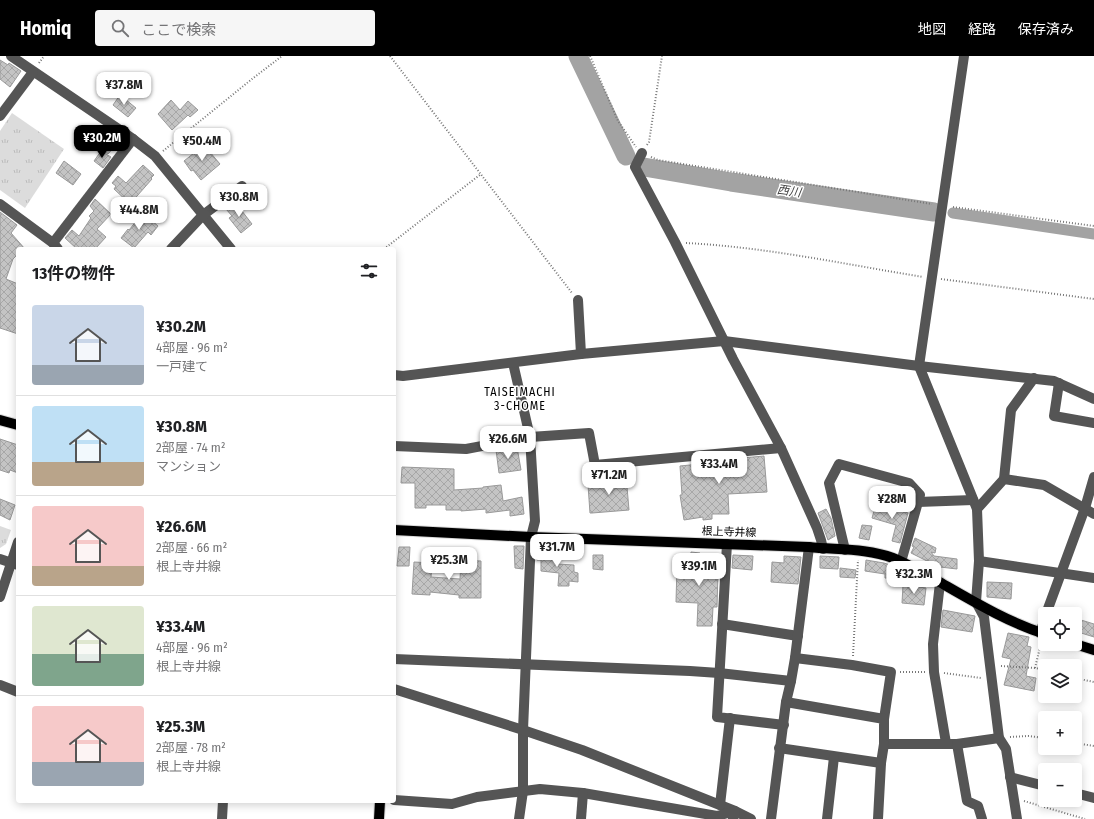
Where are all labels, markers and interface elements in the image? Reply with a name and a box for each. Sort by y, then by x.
search box [95,10,375,46]
text: Homiq [20,17,71,40]
icon: search [109,17,131,39]
text: ここで検索 [141,21,216,39]
text: 地図 [918,21,946,38]
text: 経路 [968,21,996,38]
text: 保存済み [1018,21,1074,38]
pin: ¥37.8M [91,72,157,106]
text: ¥37.8M [105,77,143,92]
pin: ¥30.2M [69,125,135,159]
pin: ¥50.4M [169,128,235,162]
text: ¥30.2M [83,130,121,145]
text: ¥50.4M [183,133,221,148]
water label: 西川 [776,182,804,200]
pin: ¥30.8M [206,184,272,218]
text: ¥30.8M [219,189,259,204]
pin: ¥44.8M [106,197,172,231]
text: ¥44.8M [119,202,159,217]
icon: filters [358,260,380,282]
text: 13件の物件 [32,263,115,284]
text: ¥30.2M [156,316,206,337]
icon: home [64,321,112,369]
text: 4部屋 · 96 m² [156,340,228,355]
text: 一戸建て [156,359,208,374]
district label: TAISEIMACHI 3-CHOME [484,385,556,413]
text: ¥30.8M [156,416,207,437]
icon: home [64,422,112,470]
pin: ¥26.6M [475,426,541,460]
text: ¥26.6M [489,431,527,446]
text: 2部屋 · 74 m² [156,440,225,455]
pin: ¥33.4M [686,451,752,485]
text: ¥33.4M [700,456,738,471]
text: マンション [156,459,221,474]
pin: ¥71.2M [576,462,642,496]
text: ¥71.2M [591,467,627,482]
pin: ¥28M [868,486,916,520]
text: ¥28M [878,491,906,506]
text: ¥26.6M [156,516,206,537]
icon: home [64,522,112,570]
street label: 根上寺井線 [701,525,757,539]
pin: ¥31.7M [524,534,590,568]
text: ¥31.7M [539,539,575,554]
text: 2部屋 · 66 m² [156,540,227,555]
pin: ¥25.3M [416,547,482,581]
text: ¥25.3M [430,552,468,567]
pin: ¥39.1M [666,553,732,587]
text: ¥39.1M [681,558,717,573]
text: 根上寺井線 [156,559,221,574]
pin: ¥32.3M [881,561,947,595]
text: ¥32.3M [895,566,933,581]
map controls [1038,607,1082,807]
button: locate [1038,607,1082,651]
text: ¥33.4M [156,616,205,637]
icon: home [64,622,112,670]
text: 4部屋 · 96 m² [156,640,228,655]
text: 根上寺井線 [156,659,221,674]
button: layers [1038,659,1082,703]
button: + [1038,711,1082,755]
text: ¥25.3M [156,716,205,737]
icon: home [64,722,112,770]
text: 2部屋 · 78 m² [156,740,226,755]
text: 根上寺井線 [156,759,221,774]
button: − [1038,763,1082,807]

